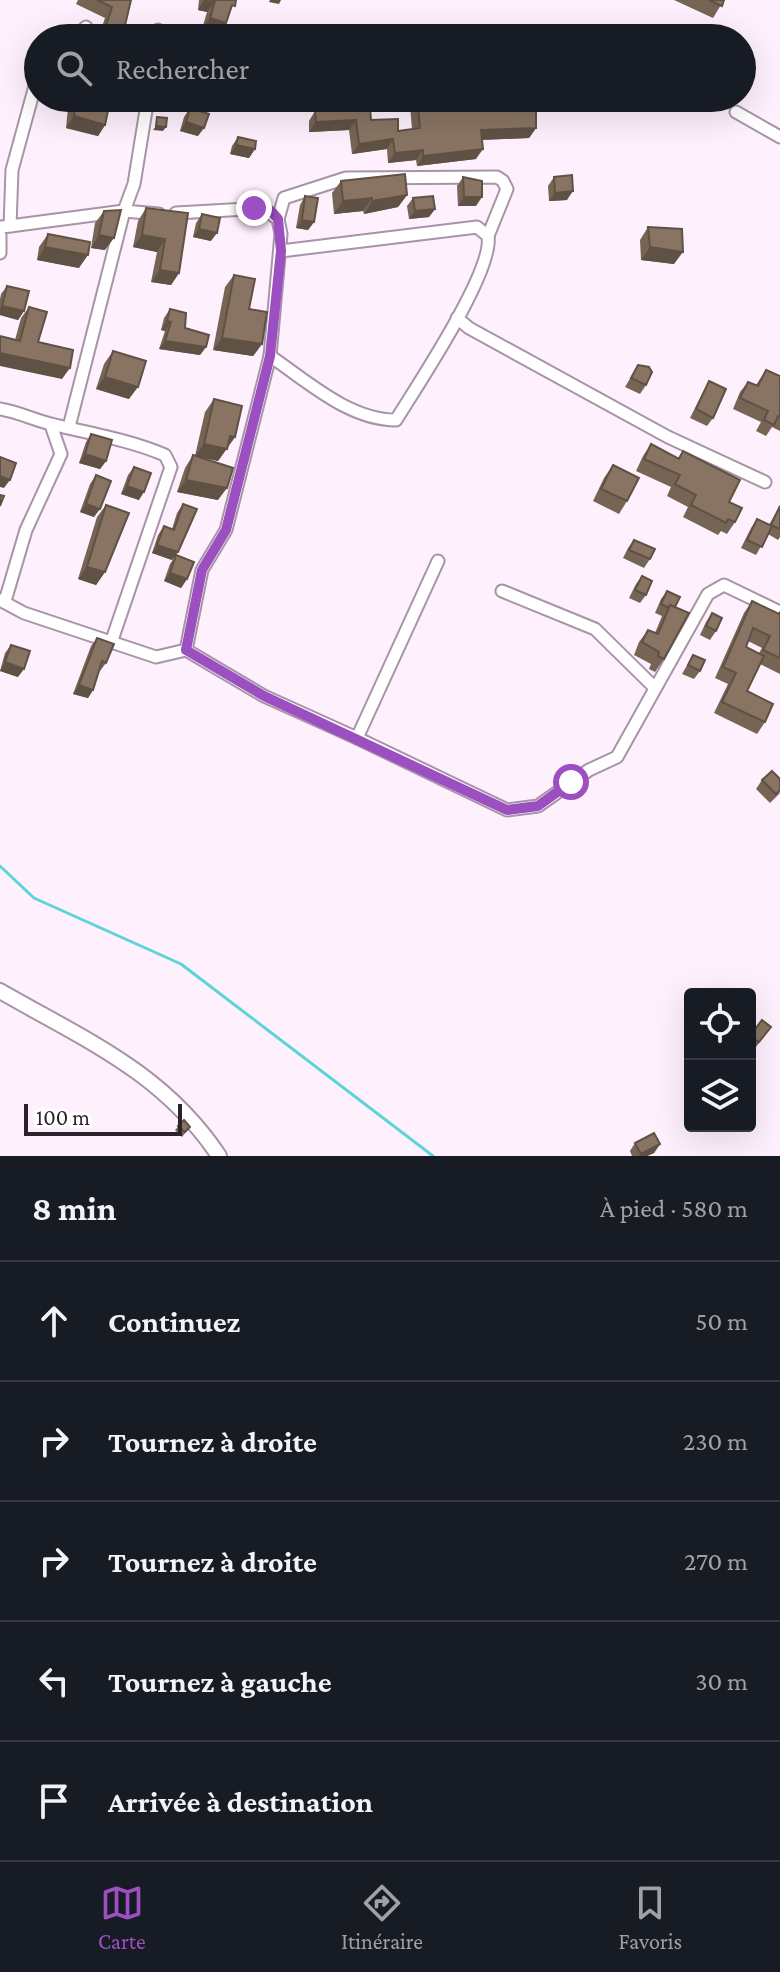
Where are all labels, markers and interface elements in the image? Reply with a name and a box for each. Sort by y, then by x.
search box [24,24,756,112]
icon: search [52,46,96,90]
text: Rechercher [116,52,249,85]
route end [236,190,272,226]
route start [553,764,589,800]
map controls [684,988,756,1132]
button: locate [684,988,756,1060]
button: layers [684,1060,756,1132]
scale bar [24,1100,182,1136]
text: 100 m [36,1105,90,1130]
text: 8 min [32,1190,117,1227]
text: À pied · 580 m [600,1194,748,1223]
icon: ahead [32,1299,76,1343]
text: Continuez [108,1305,240,1338]
text: 50 m [695,1307,748,1336]
icon: right [32,1419,76,1463]
text: Tournez à droite [108,1425,317,1458]
text: 230 m [683,1427,748,1456]
icon: right [32,1539,76,1583]
text: Tournez à droite [108,1545,317,1578]
text: 270 m [684,1547,748,1576]
icon: left [32,1659,76,1703]
text: Tournez à gauche [108,1665,332,1698]
text: 30 m [695,1667,748,1696]
icon: arrive [32,1779,76,1823]
text: Arrivée à destination [108,1785,373,1818]
tab: Carte [98,1881,146,1954]
tab: Itinéraire [341,1881,423,1954]
tab: Favoris [619,1881,682,1954]

